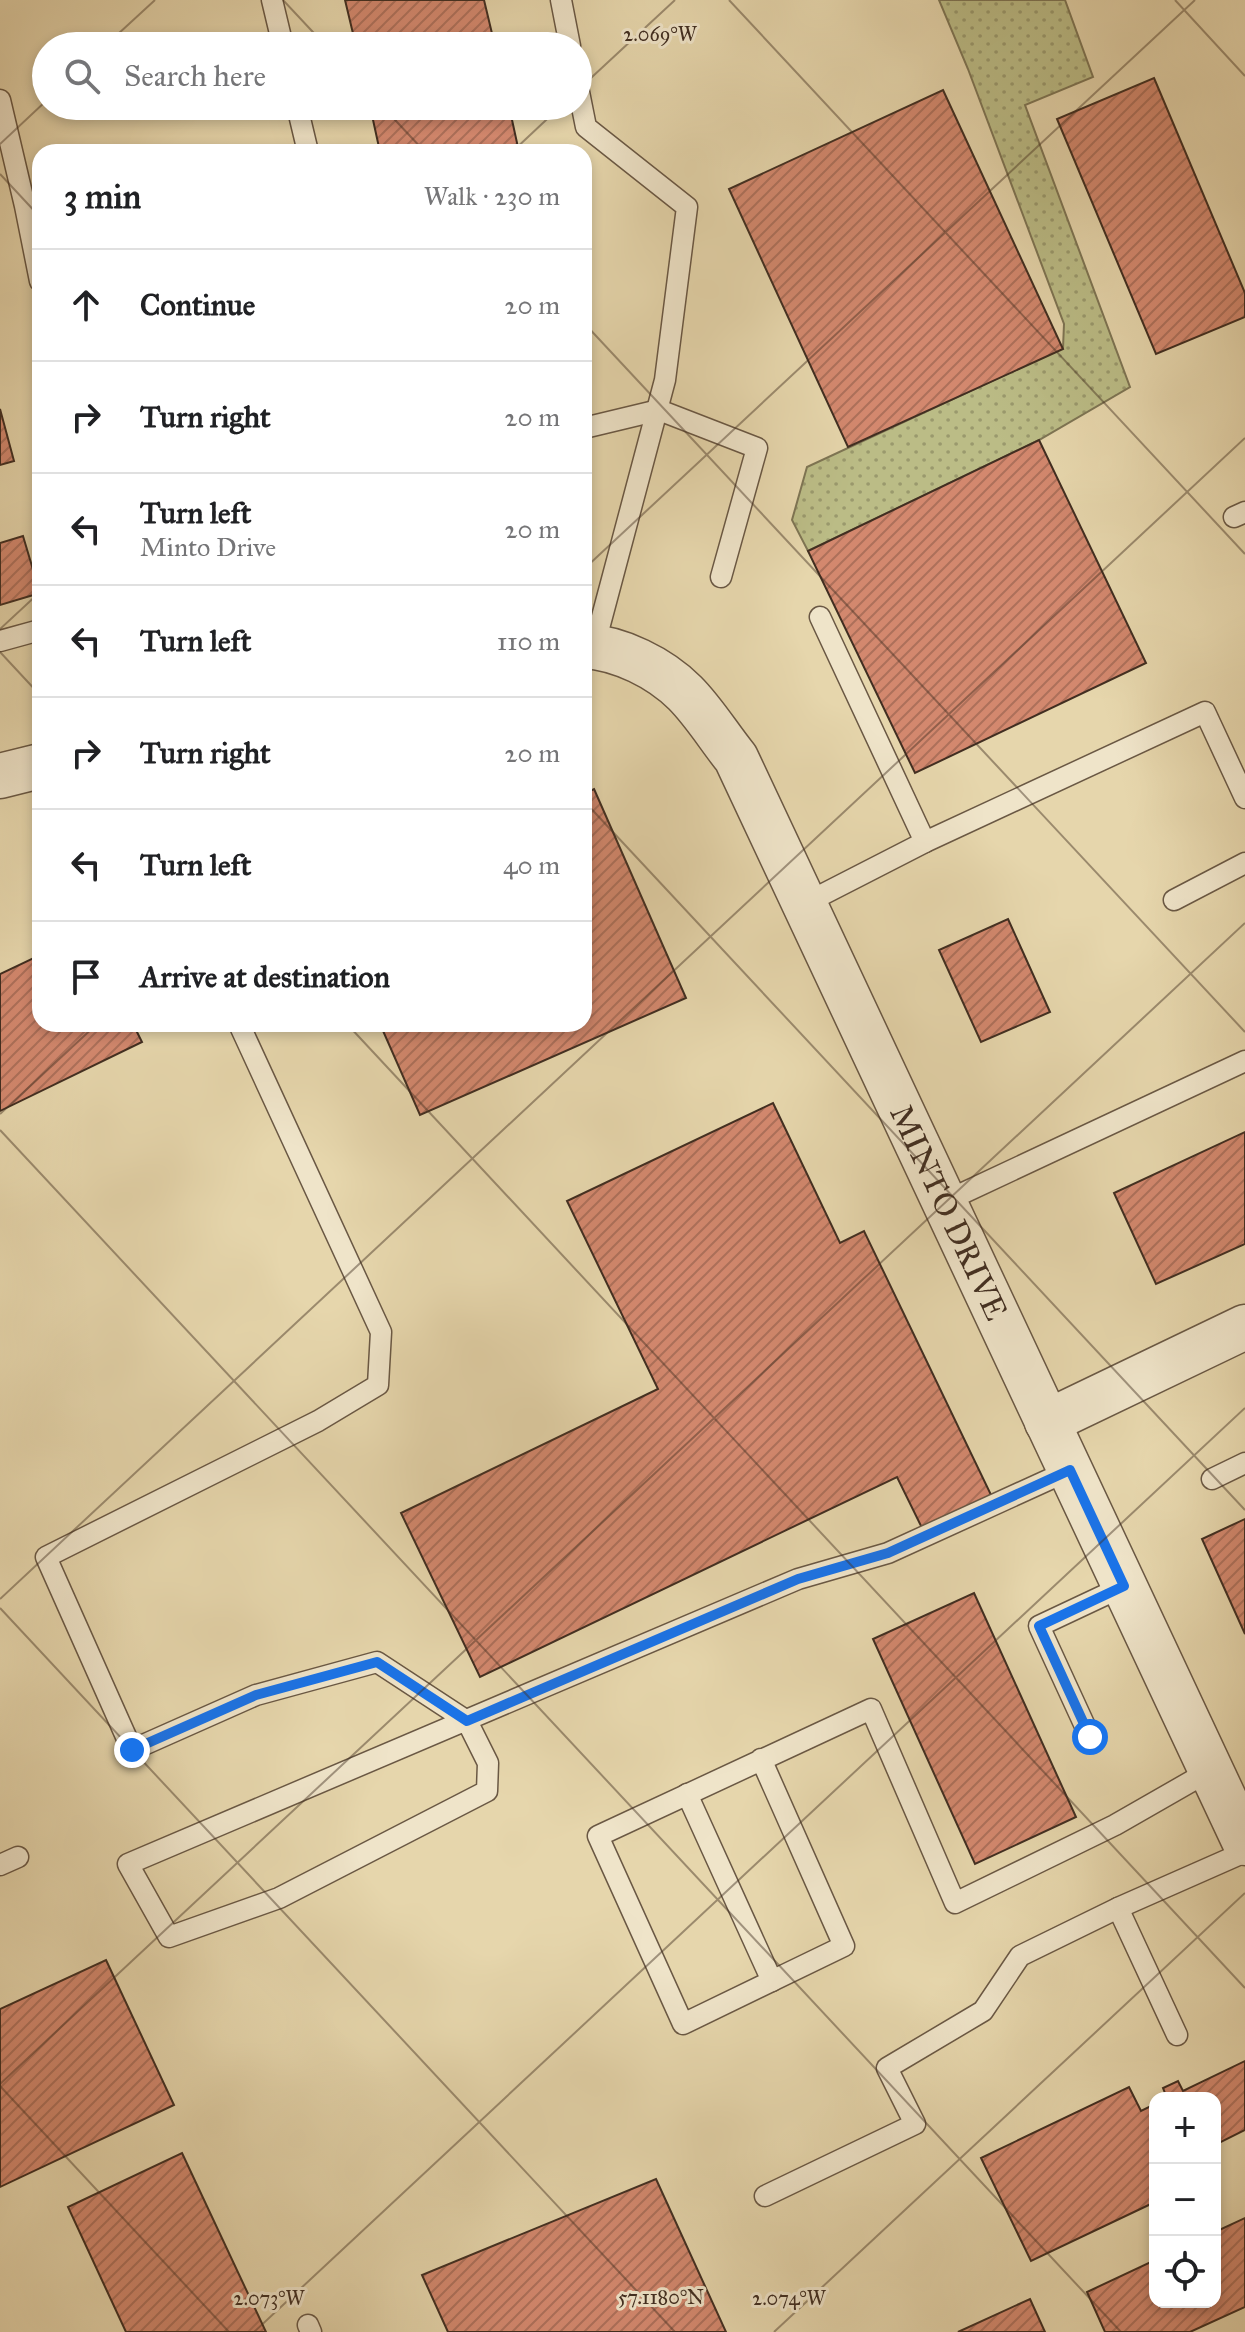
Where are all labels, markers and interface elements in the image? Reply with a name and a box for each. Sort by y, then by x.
text: 2.069°W [623,22,698,46]
search box [32,32,592,120]
icon: search [60,54,104,98]
text: Search here [124,58,266,94]
text: 3 min [64,176,141,217]
text: Walk · 230 m [424,180,560,212]
icon: ahead [64,283,108,327]
text: Continue [140,287,255,323]
text: 20 m [505,289,560,321]
icon: right [64,395,108,439]
text: Turn right [140,399,271,435]
text: 20 m [505,401,560,433]
text: Turn left [140,495,251,531]
icon: left [64,507,108,551]
text: 20 m [505,513,560,545]
text: Minto Drive [140,531,276,563]
icon: left [64,619,108,663]
text: Turn left [140,623,251,659]
text: 110 m [497,625,560,657]
icon: right [64,731,108,775]
text: Turn right [140,735,271,771]
text: 20 m [505,737,560,769]
icon: left [64,843,108,887]
text: Turn left [140,847,251,883]
text: 40 m [503,849,560,881]
icon: arrive [64,955,108,999]
text: Arrive at destination [140,959,390,995]
street label: MINTO DRIVE [881,1099,1016,1326]
route start [1072,1719,1108,1755]
route end [114,1732,150,1768]
map controls [1149,2092,1221,2308]
button: + [1149,2092,1221,2164]
button: − [1149,2164,1221,2236]
button: locate [1149,2236,1221,2308]
text: 57.1180°N [618,2285,704,2309]
text: 2.073°W [234,2286,305,2310]
text: 2.074°W [752,2286,827,2310]

